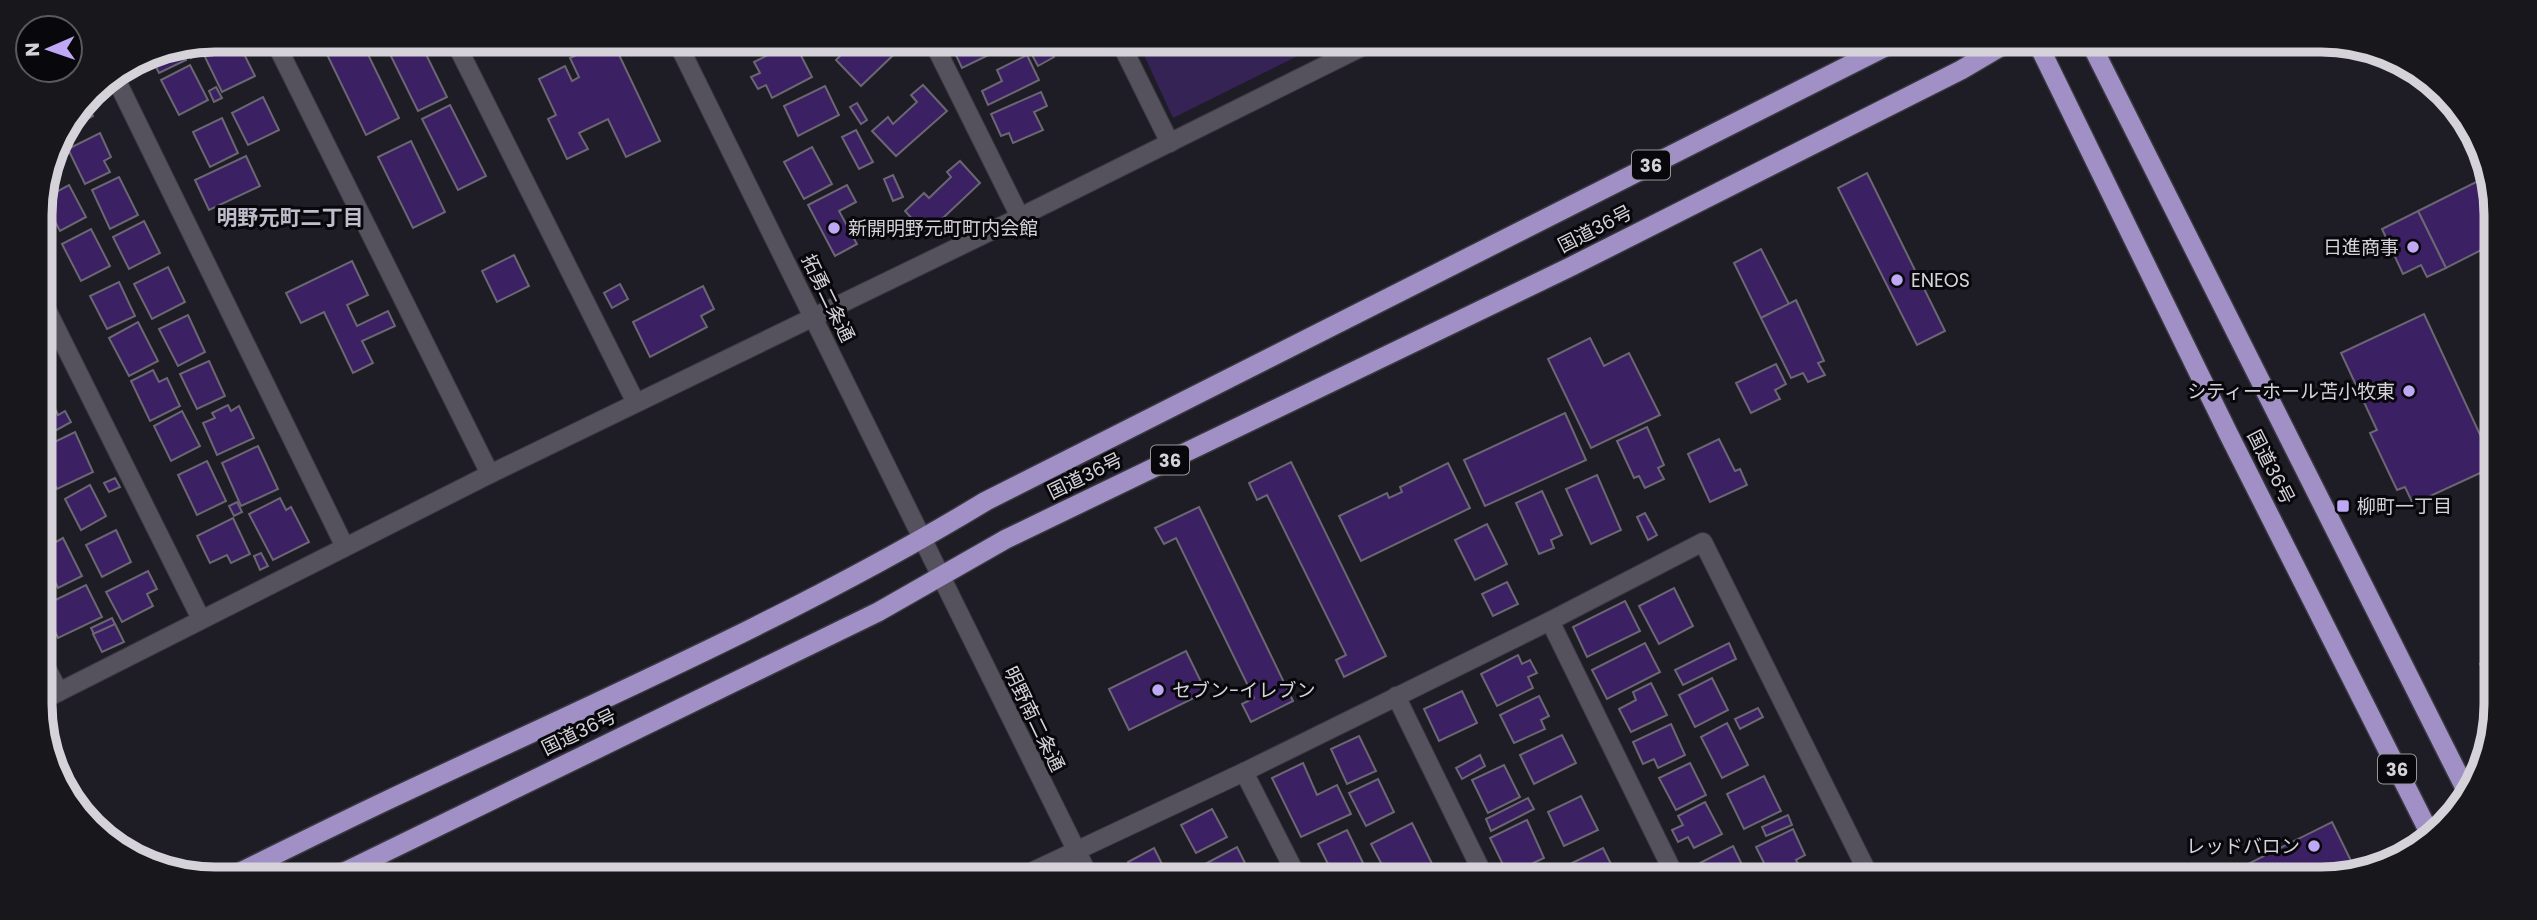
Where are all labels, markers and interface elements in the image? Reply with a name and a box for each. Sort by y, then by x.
north arrow [14,14,84,84]
text: N [19,42,46,57]
road number: 36 [1632,150,1670,180]
street label: 国道36号 [1553,199,1637,259]
district label: 明野元町二丁目 [217,203,364,232]
place label: 新開明野元町町内会館 [848,215,1038,242]
marker: 新開明野元町町内会館 [826,220,842,236]
place label: 日進商事 [2323,234,2399,261]
marker: 日進商事 [2405,239,2421,255]
street label: 拓勇二条通 [795,249,861,347]
place label: ENEOS [1911,267,1970,294]
marker: ENEOS [1889,272,1905,288]
place label: シティーホール苫小牧東 [2187,378,2395,405]
marker: シティーホール苫小牧東 [2401,383,2417,399]
street label: 国道36号 [2241,425,2301,509]
street label: 国道36号 [1043,446,1127,506]
road number: 36 [1151,446,1189,474]
place label: 柳町一丁目 [2357,493,2452,520]
marker: 柳町一丁目 [2335,498,2351,514]
street label: 明野南二条通 [997,662,1071,776]
place label: セブン-イレブン [1172,677,1315,704]
marker: セブン-イレブン [1150,682,1166,698]
street label: 国道36号 [537,702,621,762]
road number: 36 [2378,754,2416,784]
place label: レッドバロン [2186,833,2300,860]
marker: レッドバロン [2306,838,2322,854]

